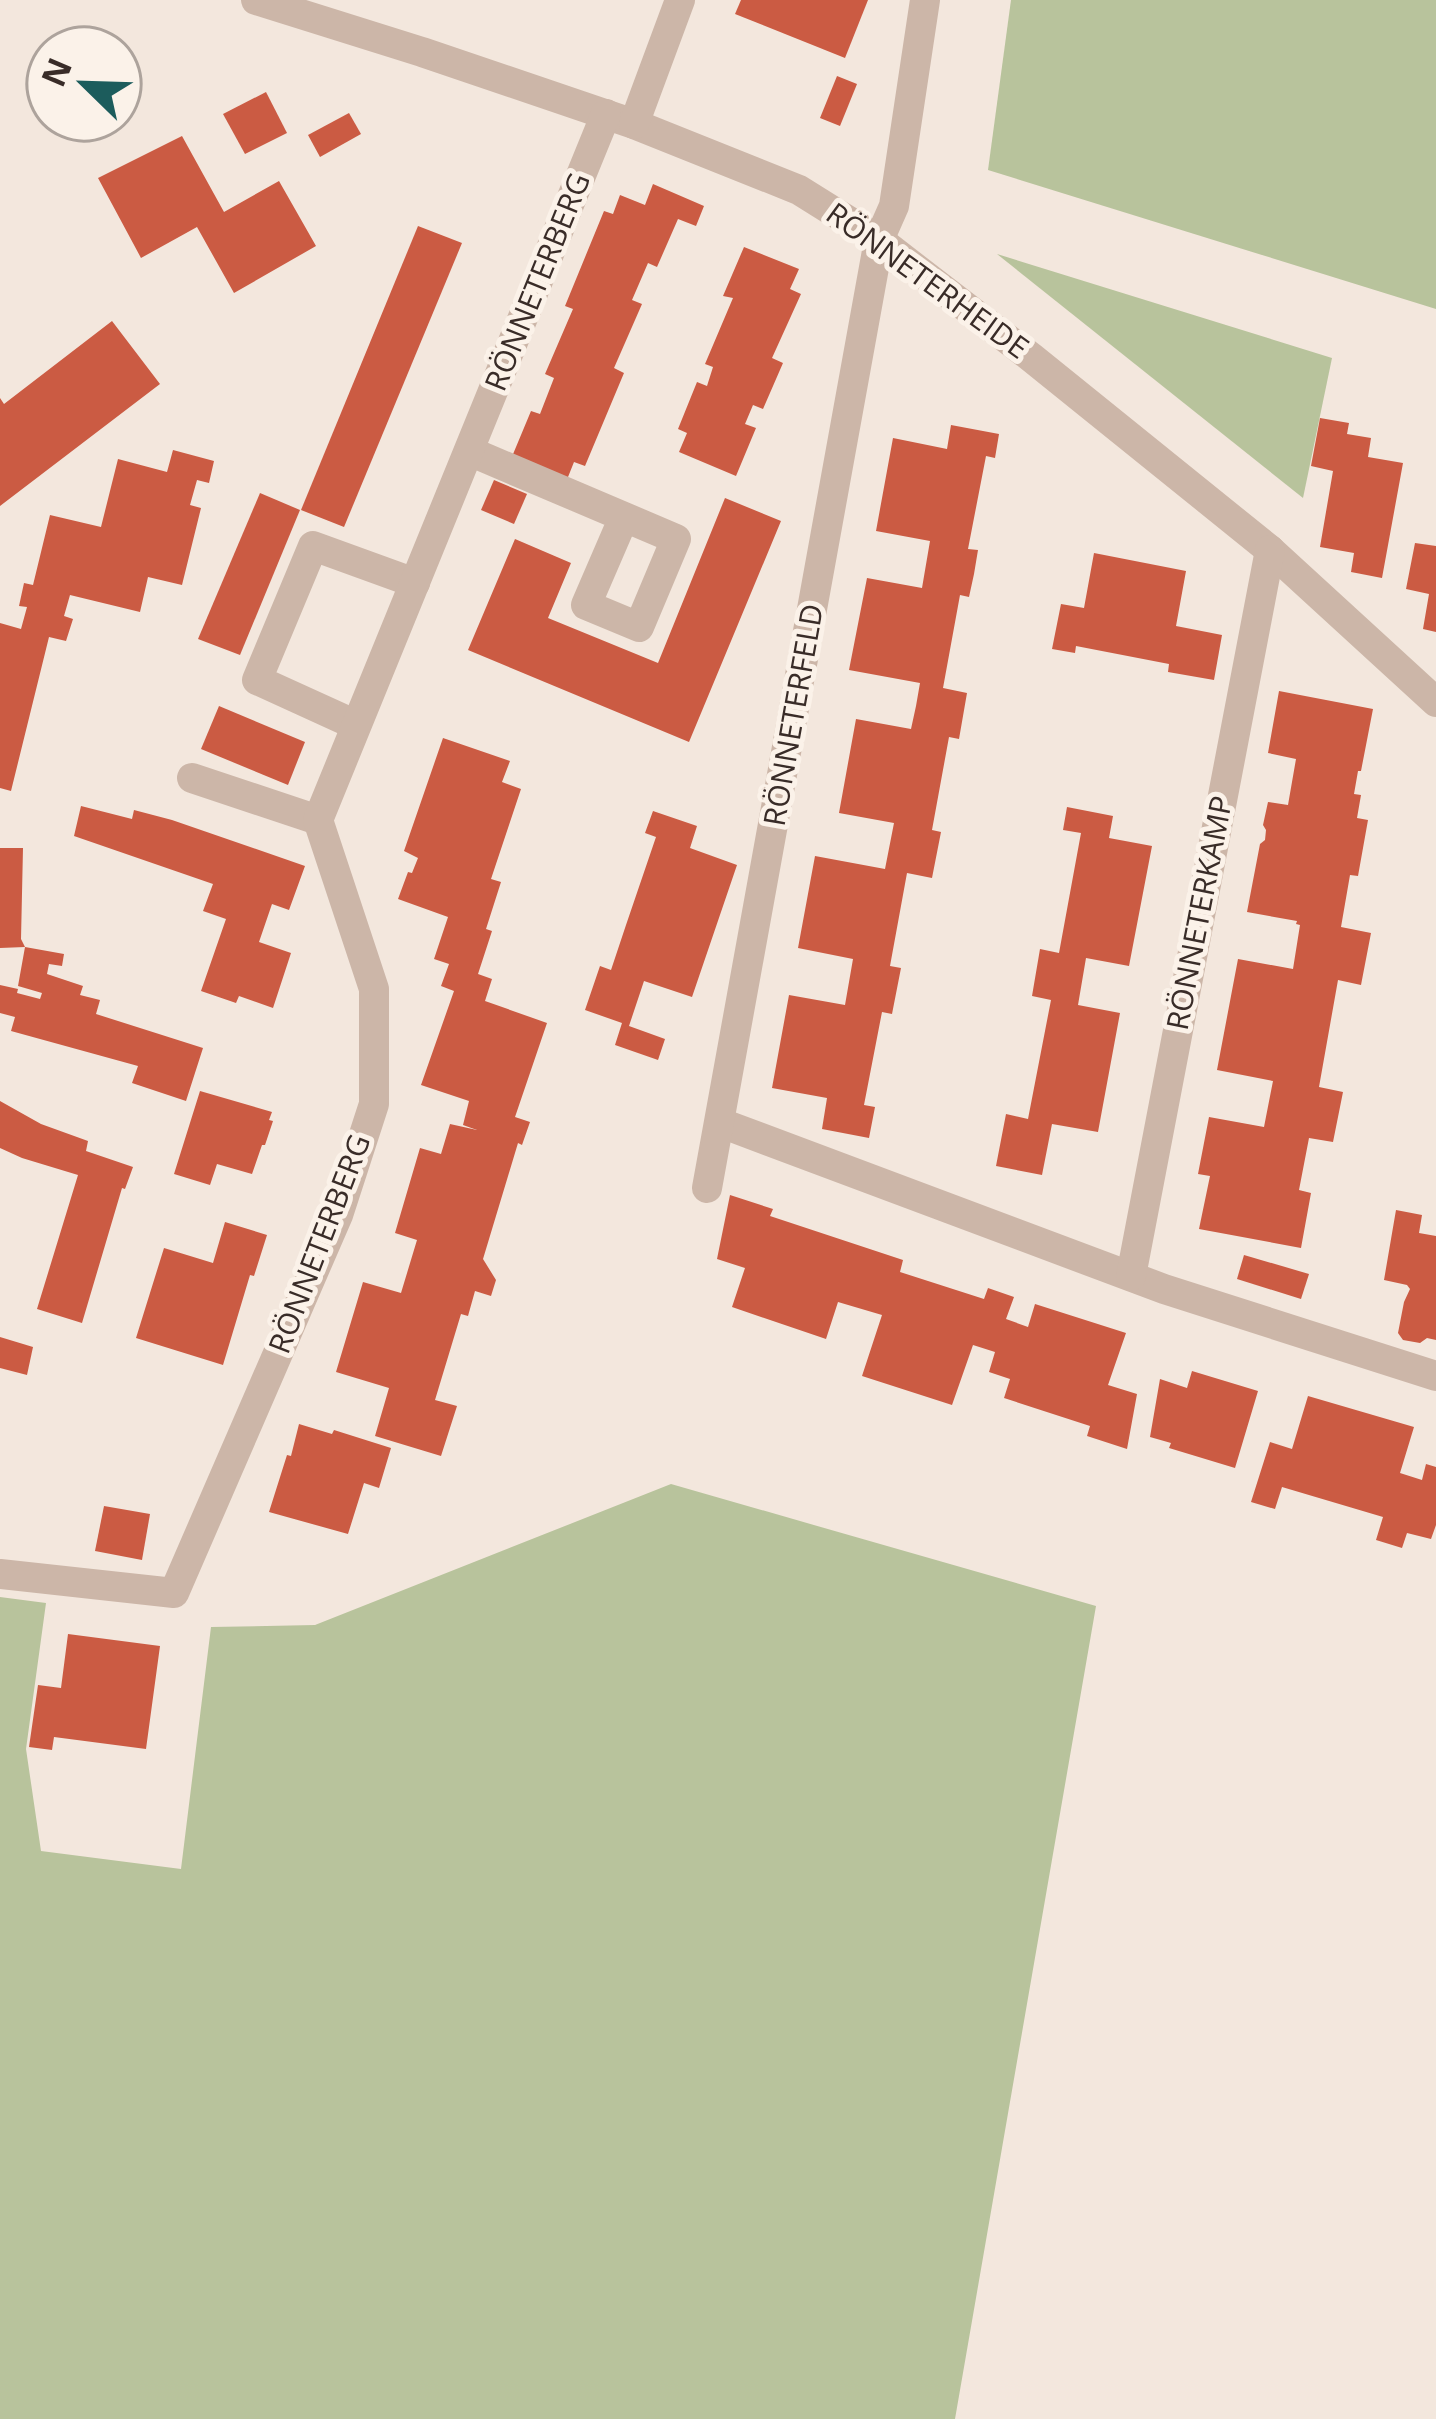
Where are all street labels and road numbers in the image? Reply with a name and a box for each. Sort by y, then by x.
street label: RÖNNETERBERG [474,166,599,397]
street label: RÖNNETERHEIDE [818,192,1037,367]
street label: RÖNNETERFELD [753,600,832,829]
street label: RÖNNETERKAMP [1156,792,1241,1033]
street label: RÖNNETERBERG [258,1128,379,1359]

